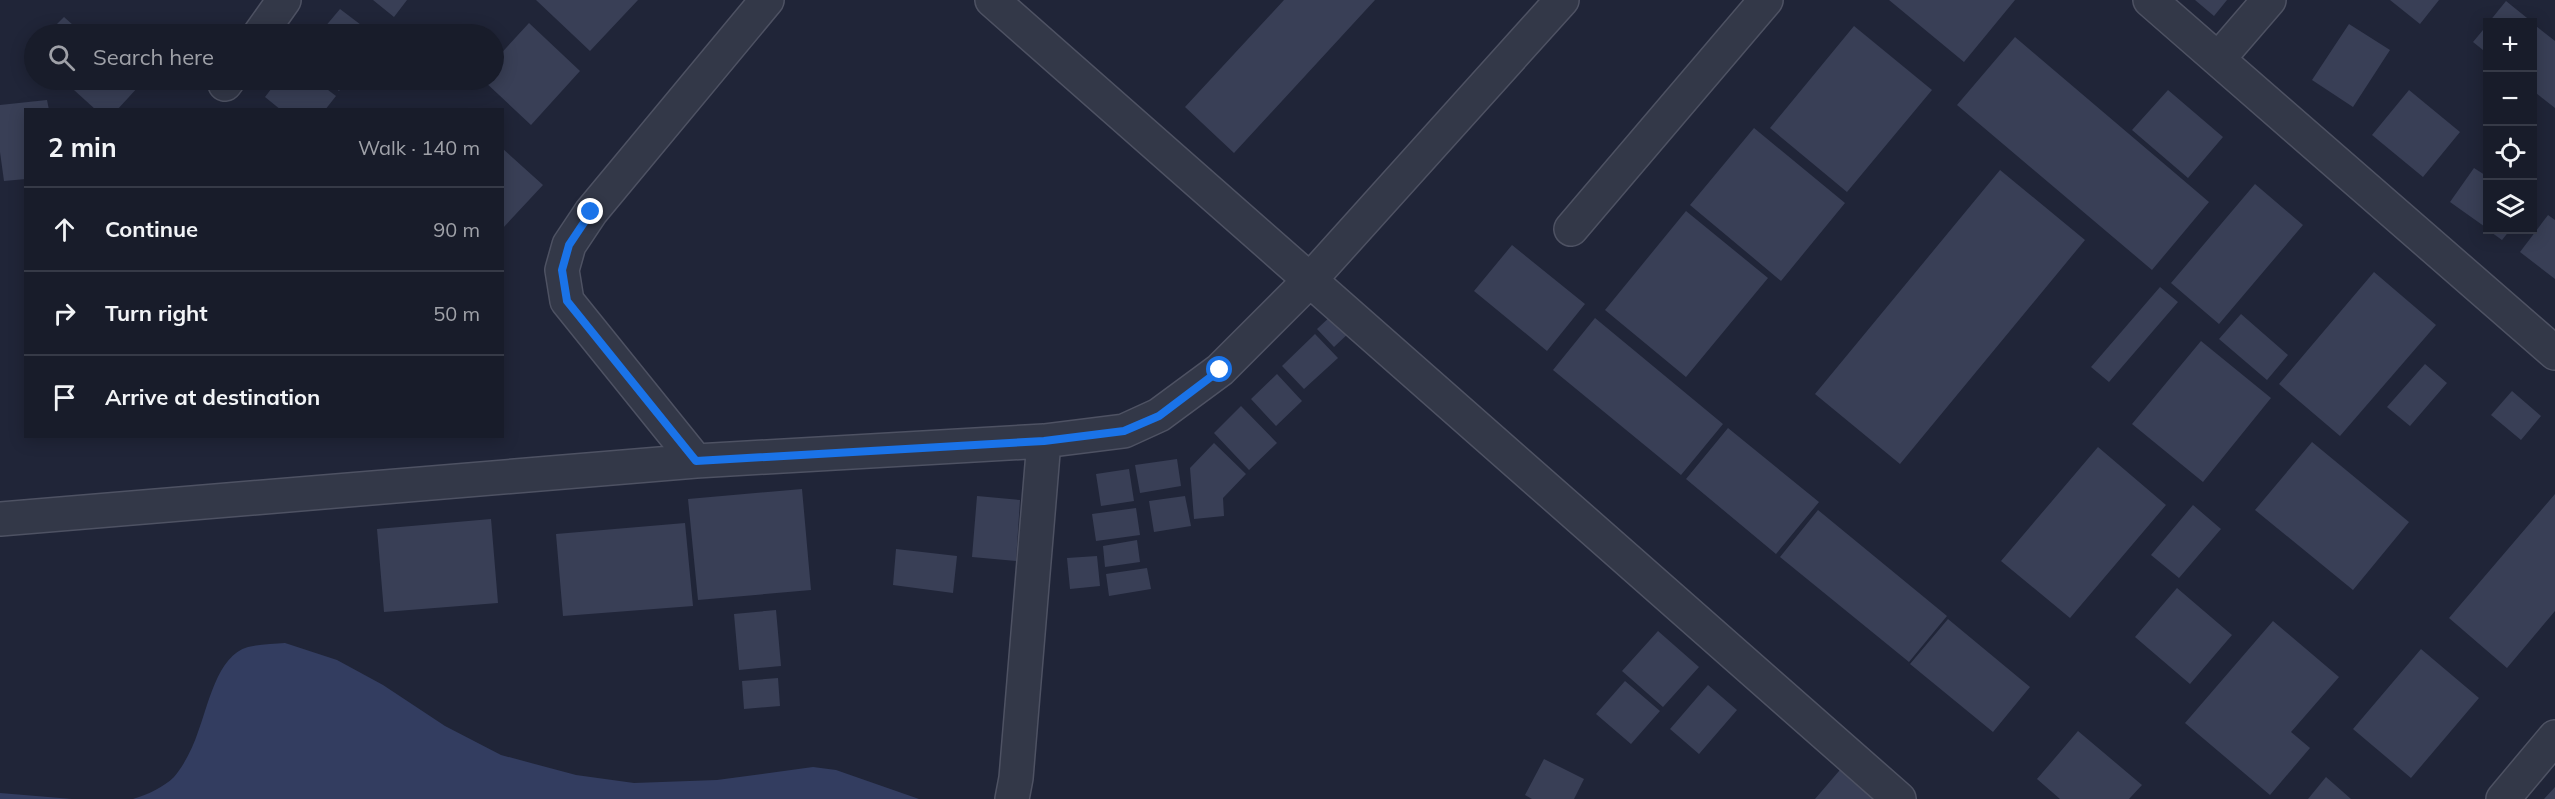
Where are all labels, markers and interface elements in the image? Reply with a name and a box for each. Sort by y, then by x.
map controls [2483,18,2537,234]
button: + [2483,18,2537,72]
search box [24,24,504,90]
icon: search [45,41,78,74]
text: Search here [93,43,214,71]
button: − [2483,72,2537,126]
button: locate [2483,126,2537,180]
text: 2 min [48,131,117,164]
text: Walk · 140 m [358,135,480,160]
button: layers [2483,180,2537,234]
route end [577,198,603,224]
icon: ahead [48,213,81,246]
text: Continue [105,215,198,243]
text: 90 m [433,217,480,242]
icon: right [48,297,81,330]
text: Turn right [105,299,208,327]
text: 50 m [433,301,480,326]
route start [1206,356,1232,382]
icon: arrive [48,381,81,414]
text: Arrive at destination [105,383,320,411]

